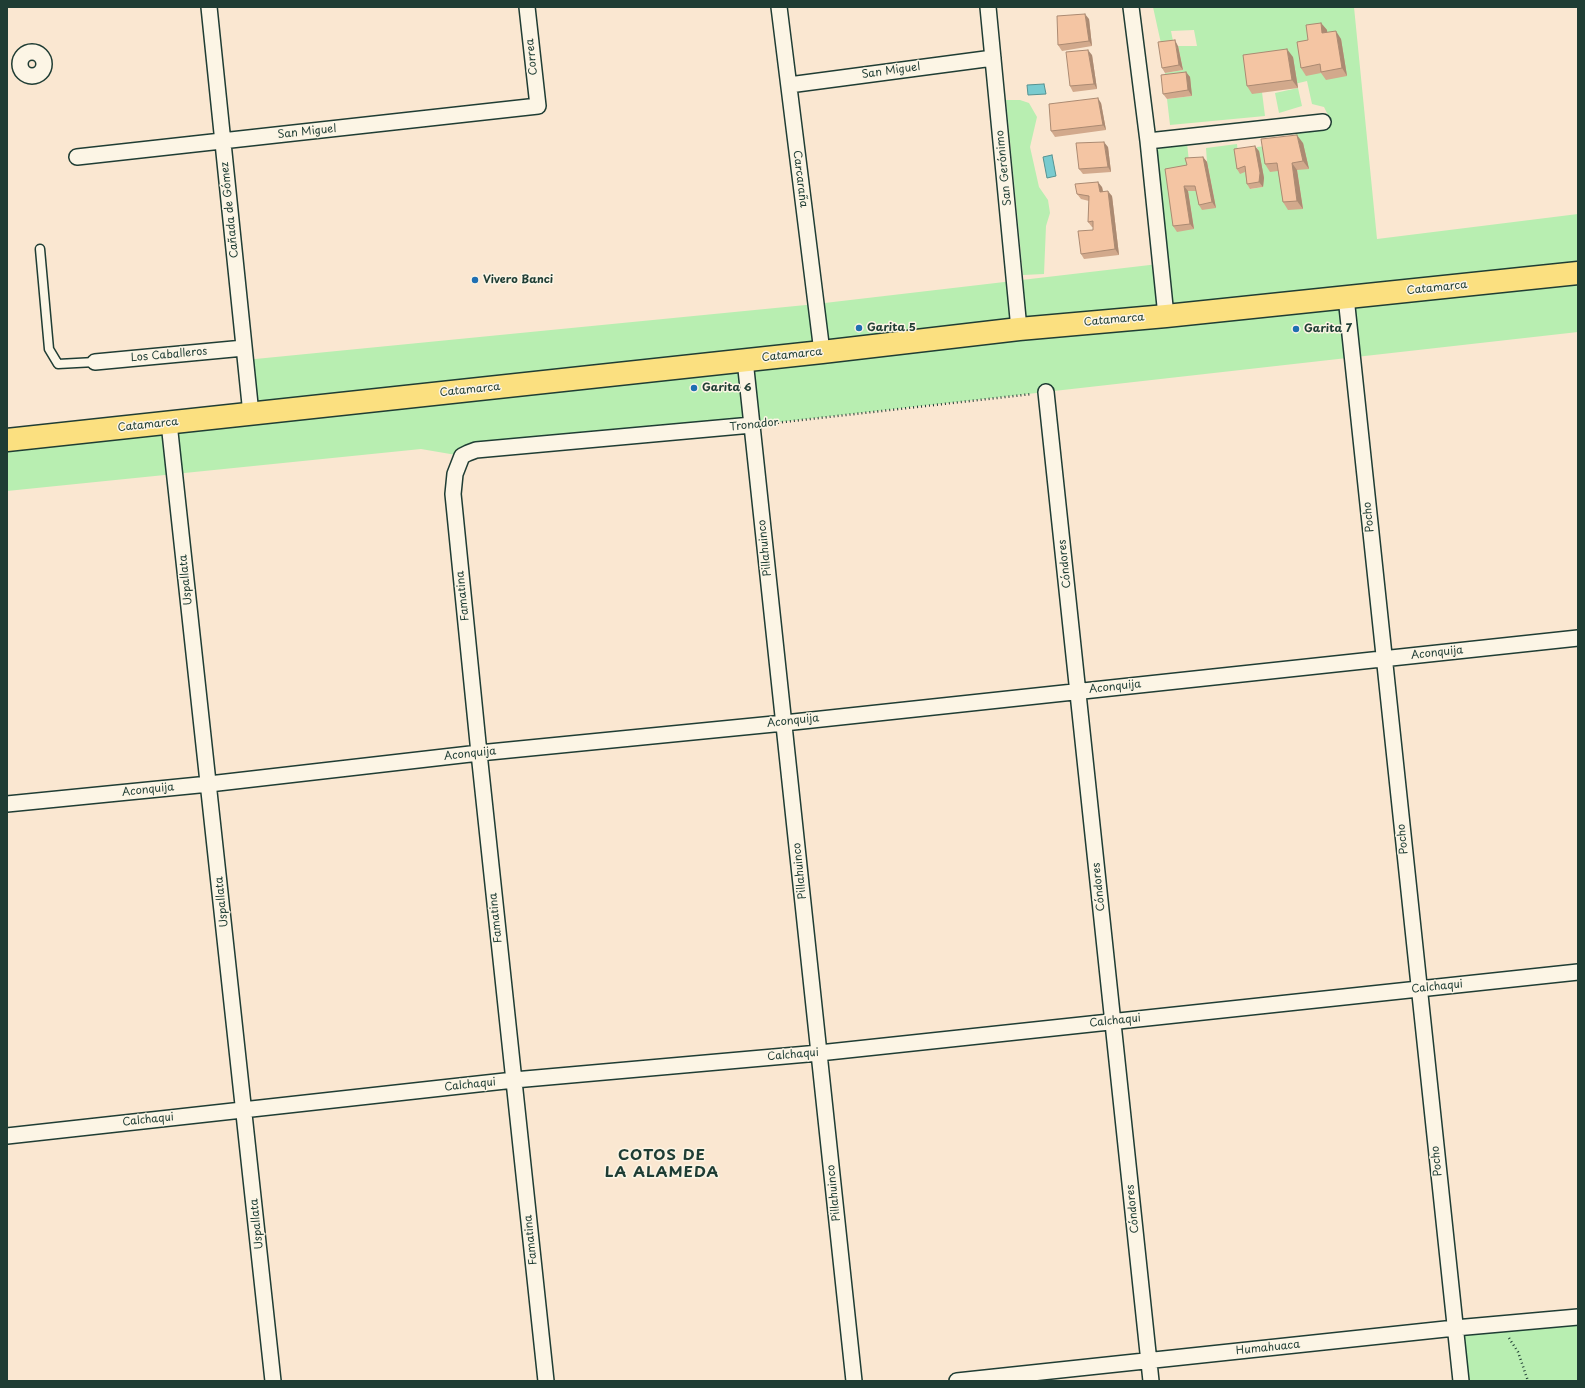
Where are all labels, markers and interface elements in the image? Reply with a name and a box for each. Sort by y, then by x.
street label: Correa [524,38,540,76]
street label: San Miguel [861,60,921,82]
street label: San Miguel [277,122,337,142]
street label: San Gerónimo [993,130,1015,206]
street label: Carcaraña [790,150,810,208]
street label: Cañada de Gómez [218,161,242,259]
place label: Vivero Banci [483,273,553,287]
marker: Vivero Banci [470,275,480,285]
street label: Catamarca [1406,278,1468,298]
street label: Catamarca [1083,311,1145,329]
place label: Garita 5 [867,321,916,335]
place label: Garita 7 [1304,322,1352,336]
marker: Garita 5 [854,323,864,333]
marker: Garita 7 [1291,324,1301,334]
street label: Los Caballeros [130,345,208,365]
street label: Catamarca [761,345,823,365]
street label: Catamarca [439,380,501,400]
place label: Garita 6 [702,381,751,395]
marker: Garita 6 [689,383,699,393]
street label: Catamarca [117,415,179,435]
street label: Tronador [729,416,779,434]
street label: Pocho [1361,501,1377,533]
street label: Pillahuinco [755,519,775,577]
street label: Cóndores [1056,539,1074,589]
street label: Uspallata [177,554,195,606]
street label: Famatina [454,570,472,622]
street label: Aconquija [1410,644,1464,662]
street label: Aconquija [1088,678,1142,696]
street label: Aconquija [766,712,820,730]
street label: Aconquija [443,745,497,763]
street label: Aconquija [121,781,175,799]
street label: Pocho [1395,823,1411,855]
street label: Pillahuinco [790,842,810,900]
street label: Cóndores [1090,862,1108,912]
street label: Uspallata [213,876,231,928]
street label: Famatina [487,892,505,944]
street label: Calchaqui [1411,978,1463,996]
street label: Calchaqui [1089,1012,1141,1030]
street label: Calchaqui [767,1046,819,1064]
street label: Calchaqui [444,1076,496,1094]
street label: Calchaqui [122,1111,174,1129]
street label: Pocho [1429,1145,1445,1177]
district label: COTOS DE LA ALAMEDA [605,1147,719,1182]
street label: Pillahuinco [824,1164,844,1222]
street label: Cóndores [1124,1184,1142,1234]
street label: Uspallata [248,1198,266,1250]
street label: Famatina [522,1214,540,1266]
street label: Humahuaca [1235,1338,1301,1358]

